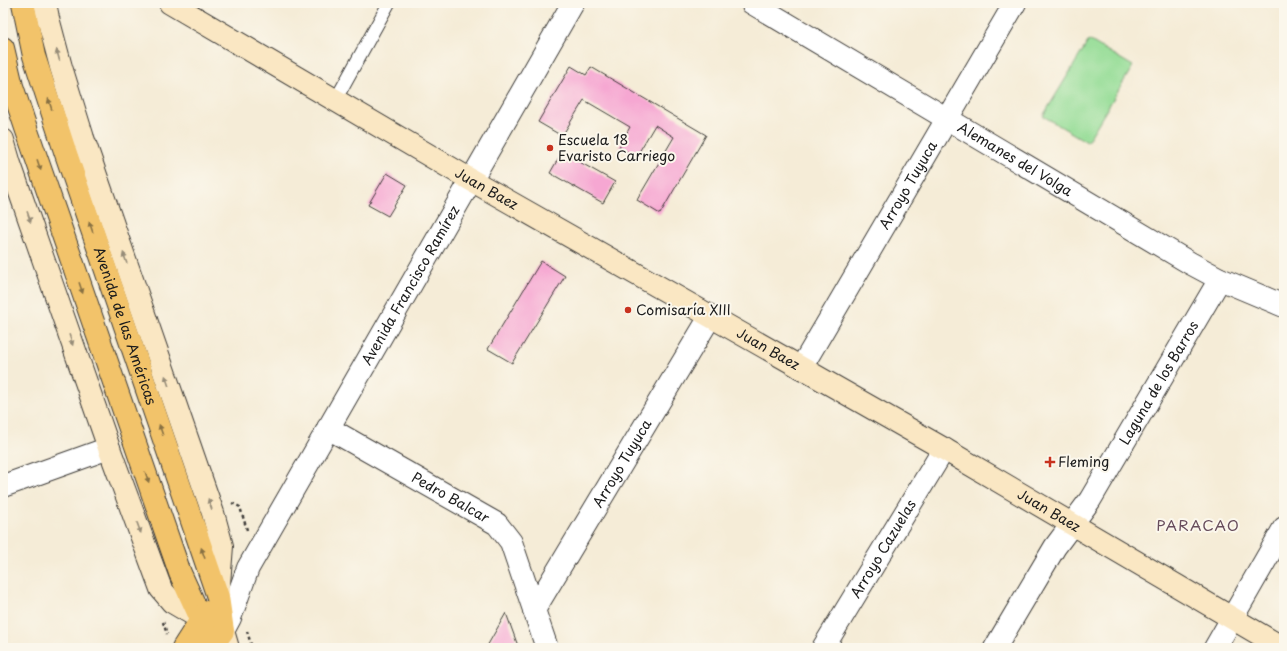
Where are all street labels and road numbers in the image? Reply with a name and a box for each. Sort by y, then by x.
street label: Alemanes del Volga [954,116,1077,201]
street label: Arroyo Tuyuca [874,136,942,233]
street label: Juan Baez [451,162,522,215]
street label: Avenida Francisco Ramírez [356,201,465,369]
street label: Avenida de las Américas [89,244,162,408]
street label: Laguna de los Barros [1114,317,1203,449]
street label: Juan Baez [733,322,804,375]
street label: Arroyo Tuyuca [587,415,656,511]
street label: Pedro Balcar [408,467,494,528]
street label: Juan Baez [1014,483,1085,537]
street label: Arroyo Cazuelas [845,495,921,602]

